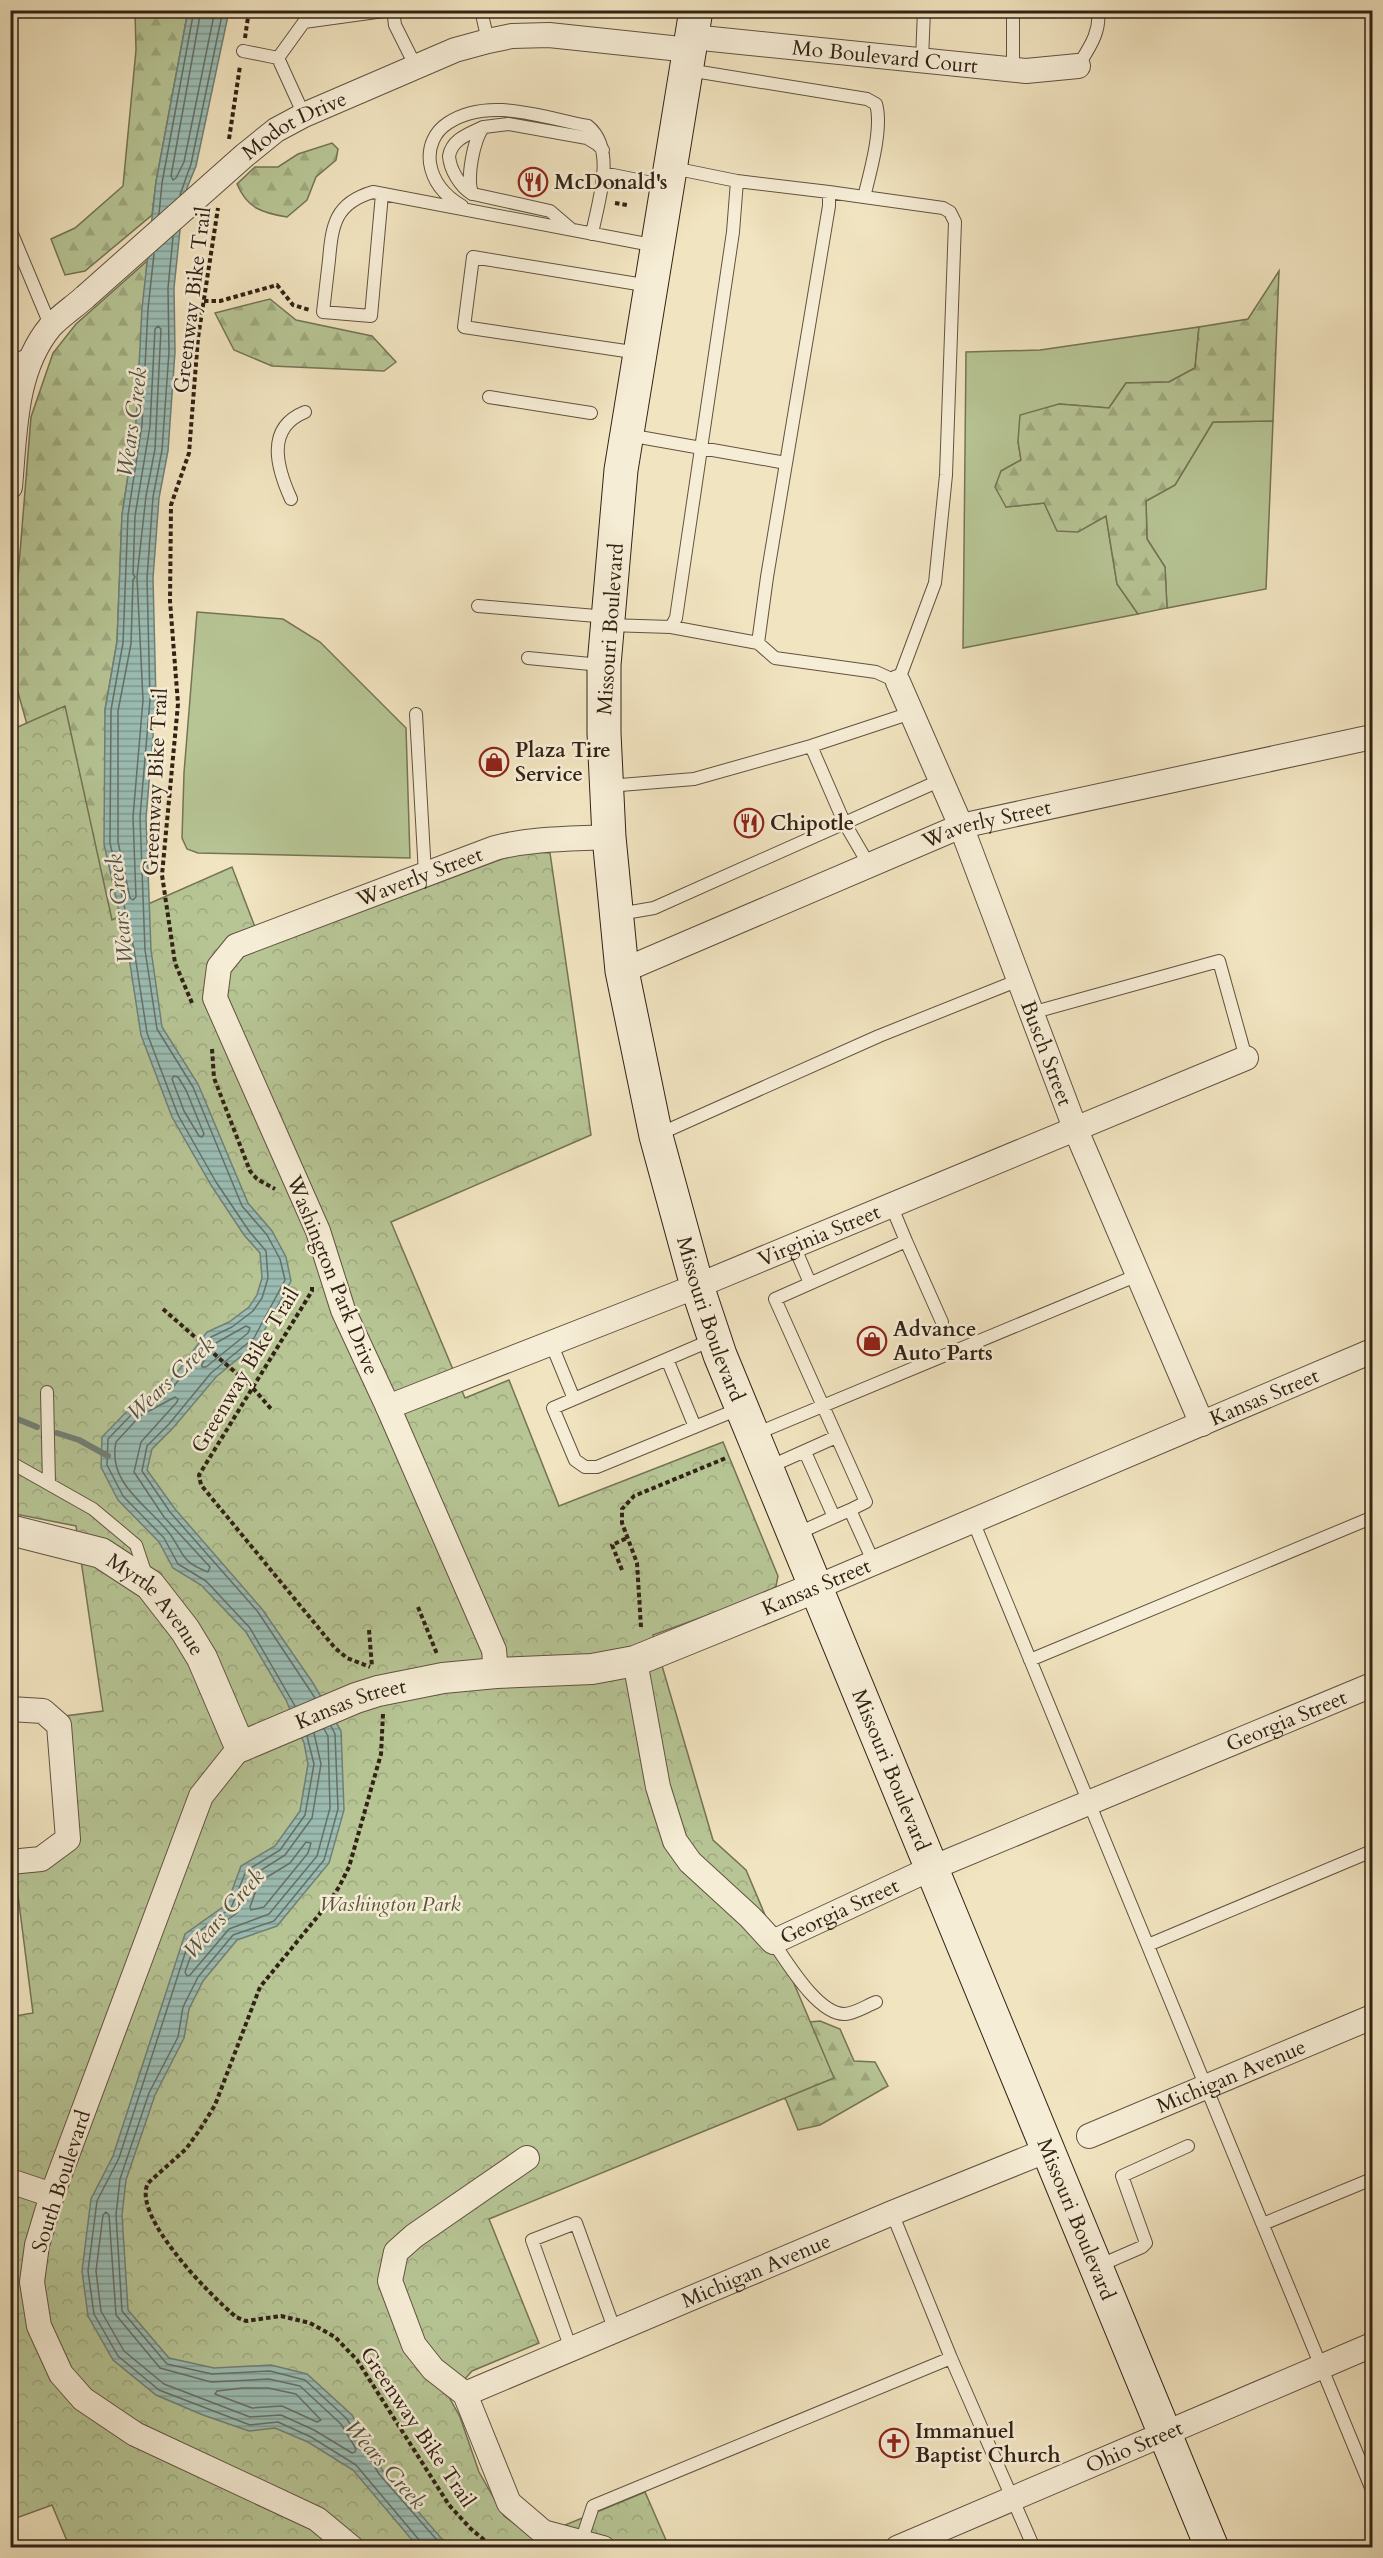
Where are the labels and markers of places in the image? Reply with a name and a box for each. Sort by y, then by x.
restaurant icon: McDonald's [517,166,549,198]
place label: McDonald's [554,168,668,197]
place label: Plaza Tire Service [515,736,611,789]
shop icon: Plaza Tire Service [478,746,510,778]
restaurant icon: Chipotle [733,807,765,839]
place label: Chipotle [770,809,854,838]
place label: Advance Auto Parts [893,1315,993,1368]
shop icon: Advance Auto Parts [856,1325,888,1357]
place label: Immanuel Baptist Church [915,2417,1060,2470]
church icon: Immanuel Baptist Church [878,2427,910,2459]

